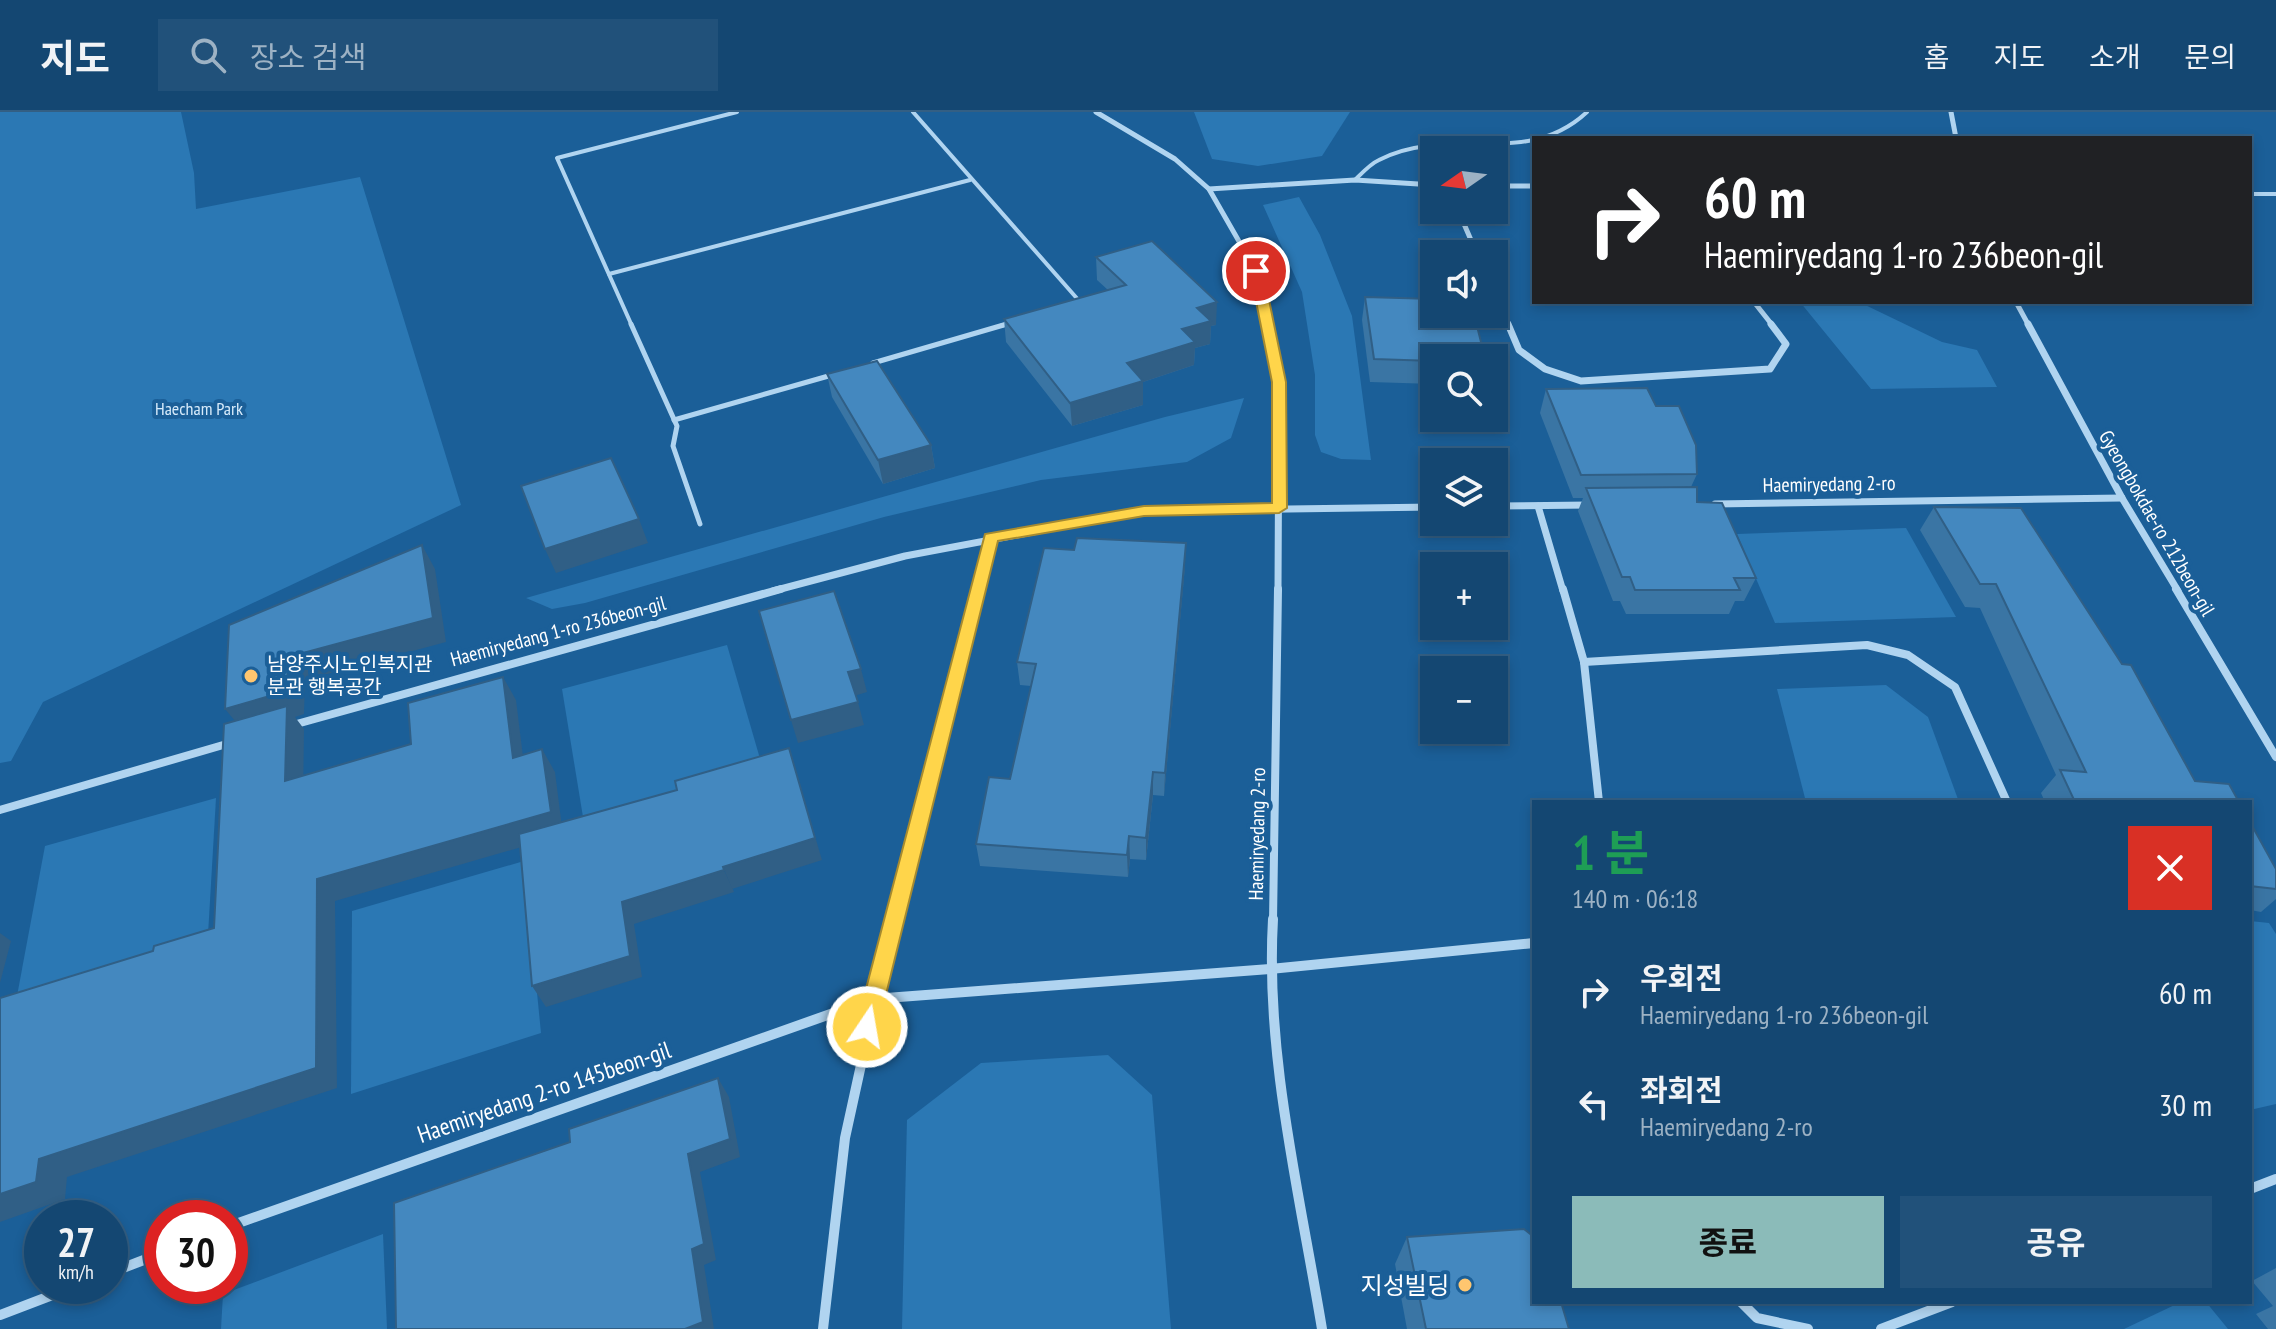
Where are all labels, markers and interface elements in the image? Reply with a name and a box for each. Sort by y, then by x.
search box [158,19,718,91]
text: 지도 [40,33,110,82]
icon: search [186,33,230,77]
text: 장소 검색 [250,37,367,76]
text: 홈 [1924,38,1949,75]
text: 지도 [1993,38,2045,75]
text: 소개 [2089,38,2140,75]
text: 문의 [2184,38,2236,75]
north arrow [1420,136,1508,224]
map controls [1420,136,1508,744]
text: 60 m [1704,161,1806,233]
icon: right [1572,168,1676,272]
text: Haemiryedang 1-ro 236beon-gil [1704,231,2103,278]
pin [1222,237,1290,305]
button: sound [1420,240,1508,328]
icon: arrive [1234,249,1278,293]
button: search [1420,344,1508,432]
park label: Haecham Park [155,397,243,420]
street label: Gyeongbokdae-ro 212beon-gil [2093,425,2221,621]
button: layers [1420,448,1508,536]
street label: Haemiryedang 2-ro [1762,470,1896,498]
button: + [1420,552,1508,640]
street label: Haemiryedang 1-ro 236beon-gil [448,590,669,672]
place label: 남양주시노인복지관 분관 행복공간 [267,651,433,700]
button: − [1420,656,1508,744]
marker: 남양주시노인복지관 분관 행복공간 [242,667,260,685]
street label: Haemiryedang 2-ro [1243,767,1271,901]
text: 1 분 [1572,821,1649,883]
button: close [2128,826,2212,910]
text: 140 m · 06:18 [1572,882,1698,915]
text: 우회전 [1640,958,1723,997]
icon: right [1572,970,1616,1014]
text: 60 m [2159,973,2212,1012]
position arrow [825,985,909,1069]
text: Haemiryedang 1-ro 236beon-gil [1640,998,1928,1031]
street label: Haemiryedang 2-ro 145beon-gil [413,1034,675,1150]
text: 좌회전 [1640,1070,1723,1109]
icon: left [1572,1082,1616,1126]
text: 30 m [2159,1085,2212,1124]
text: Haemiryedang 2-ro [1640,1110,1813,1143]
button: 종료 [1572,1196,1884,1288]
button: 공유 [1900,1196,2212,1288]
speed limit sign: 30 [144,1200,248,1304]
text: 27 [57,1216,95,1268]
text: km/h [58,1259,94,1285]
place label: 지성빌딩 [1361,1270,1449,1301]
marker: 지성빌딩 [1456,1276,1474,1294]

